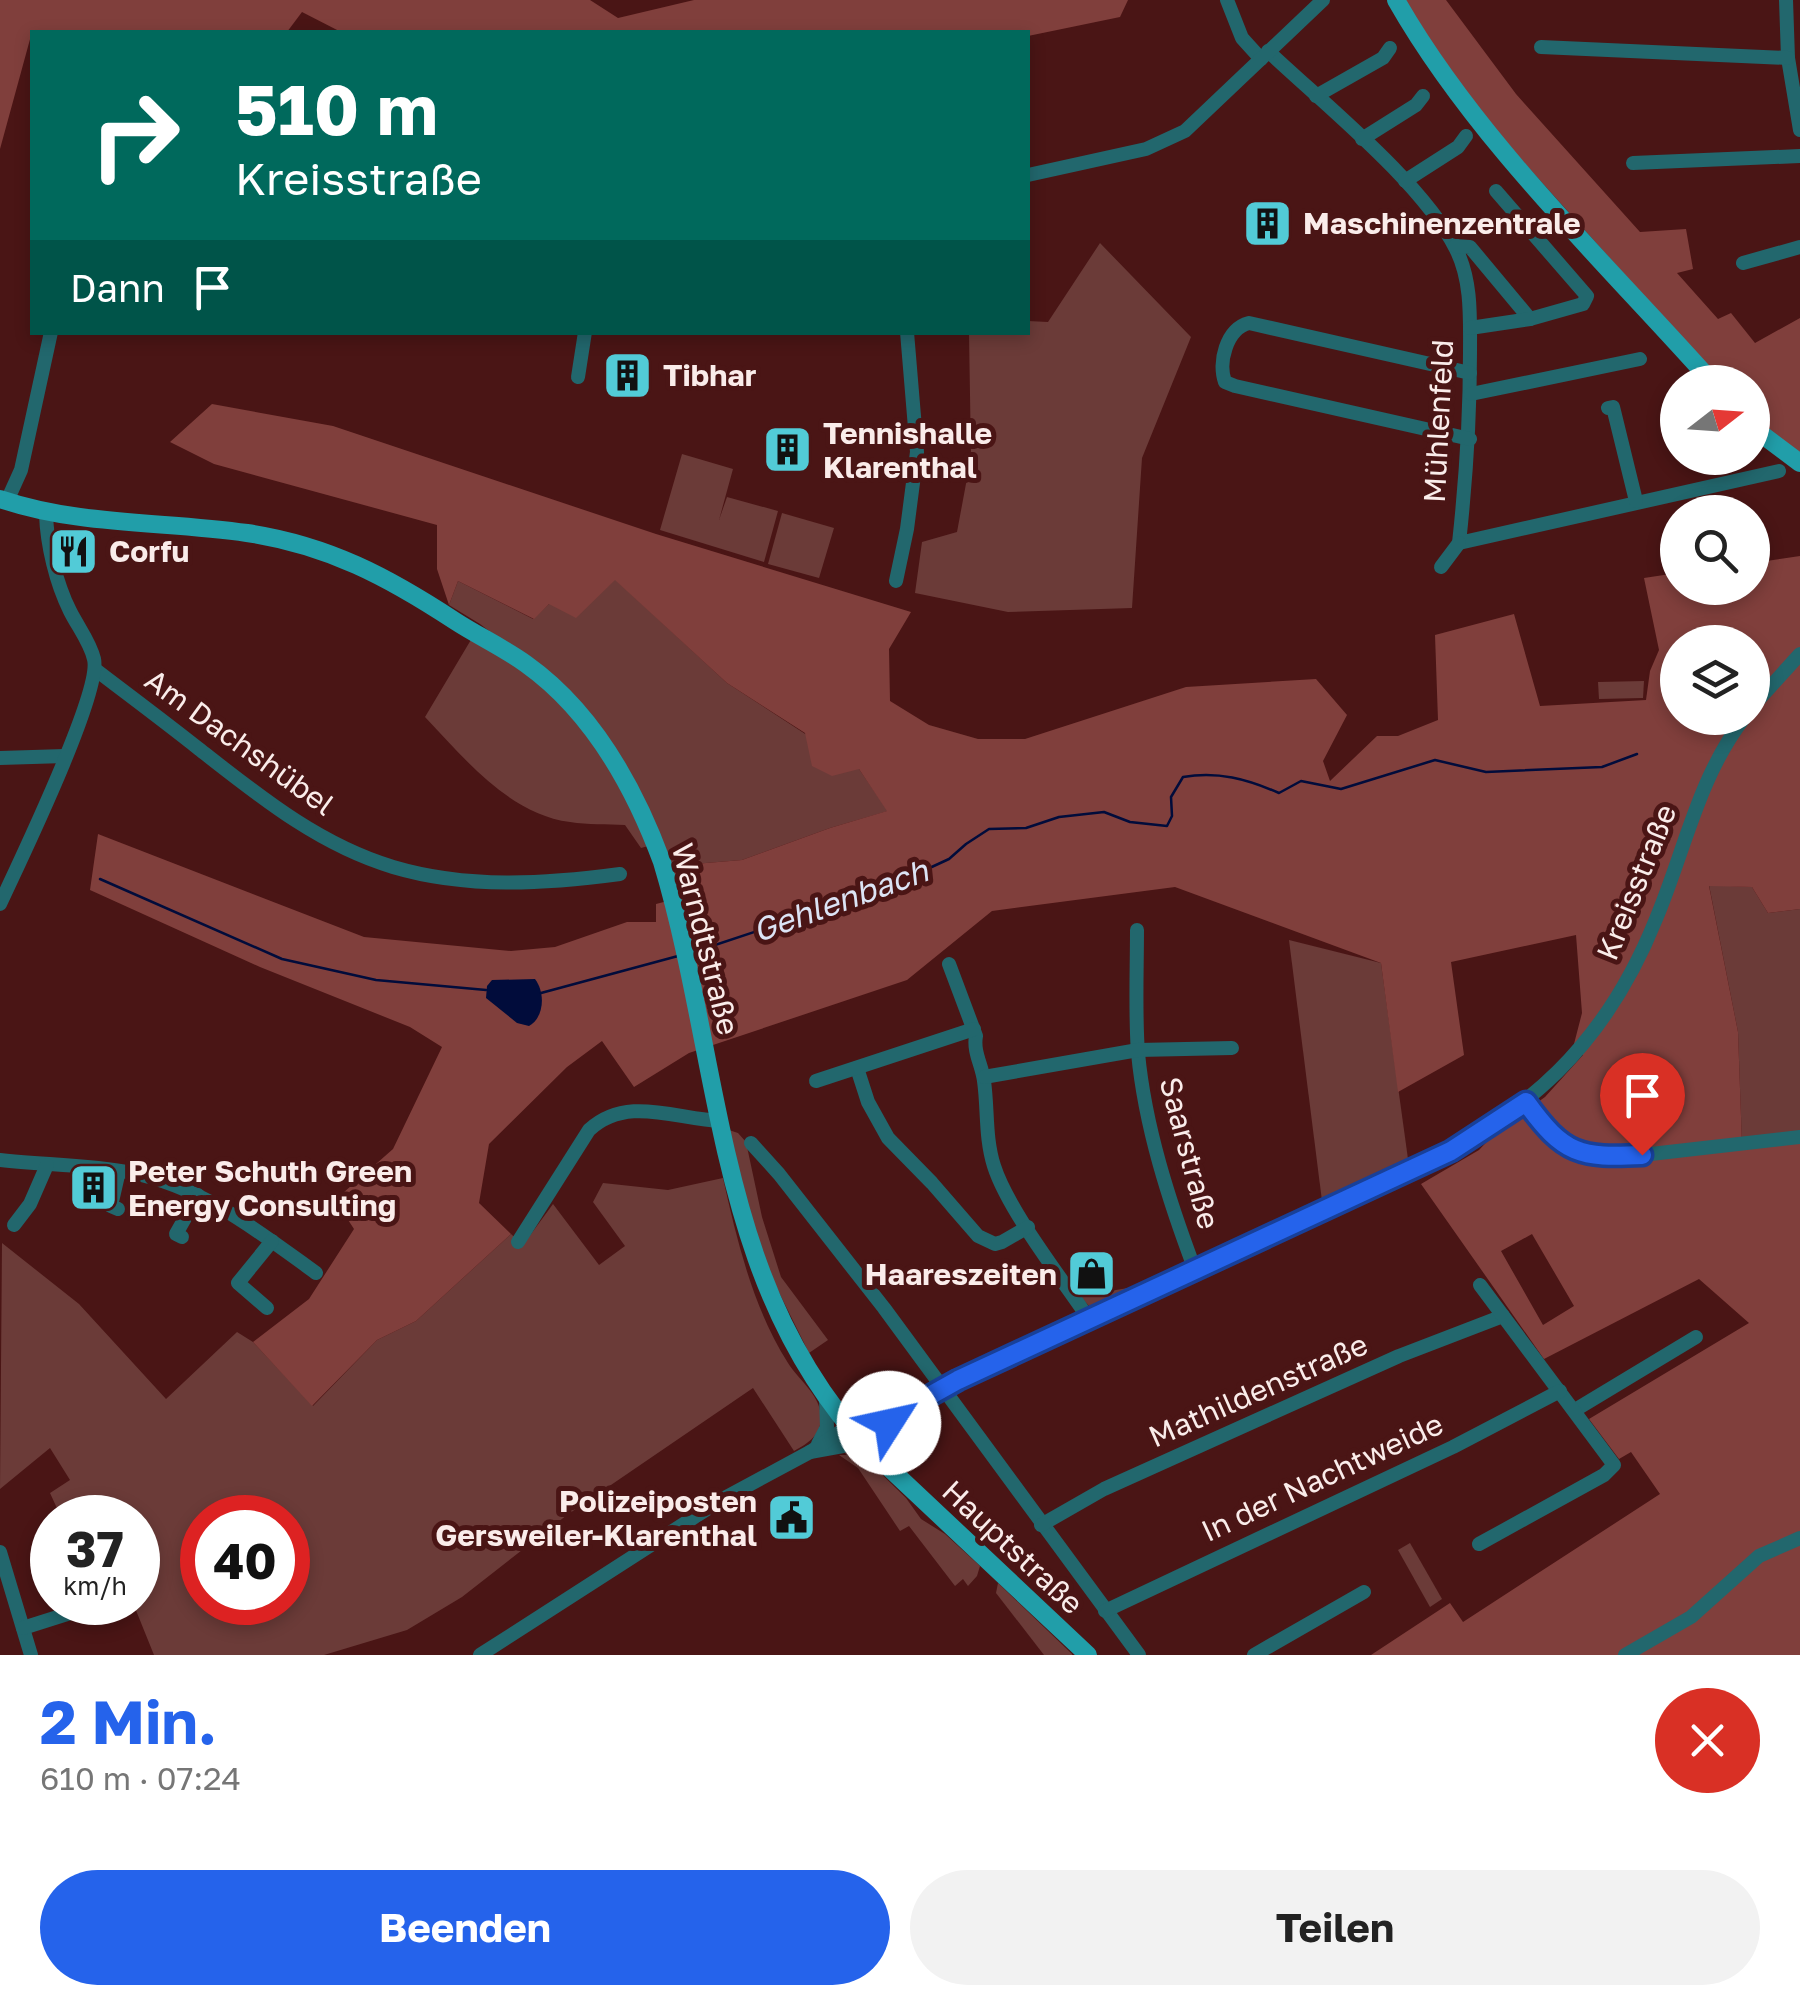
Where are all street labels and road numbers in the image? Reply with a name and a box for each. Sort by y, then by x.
street label: Mühlenfeld [1416,338,1460,504]
street label: Am Dachshübel [138,661,342,823]
street label: Kreisstraße [1588,799,1684,965]
street label: Warndtstraße [665,839,747,1039]
street label: Saarstraße [1152,1073,1228,1233]
street label: Mathildenstraße [1143,1326,1373,1454]
street label: In der Nachtweide [1196,1405,1448,1549]
street label: Hauptstraße [935,1473,1091,1621]

